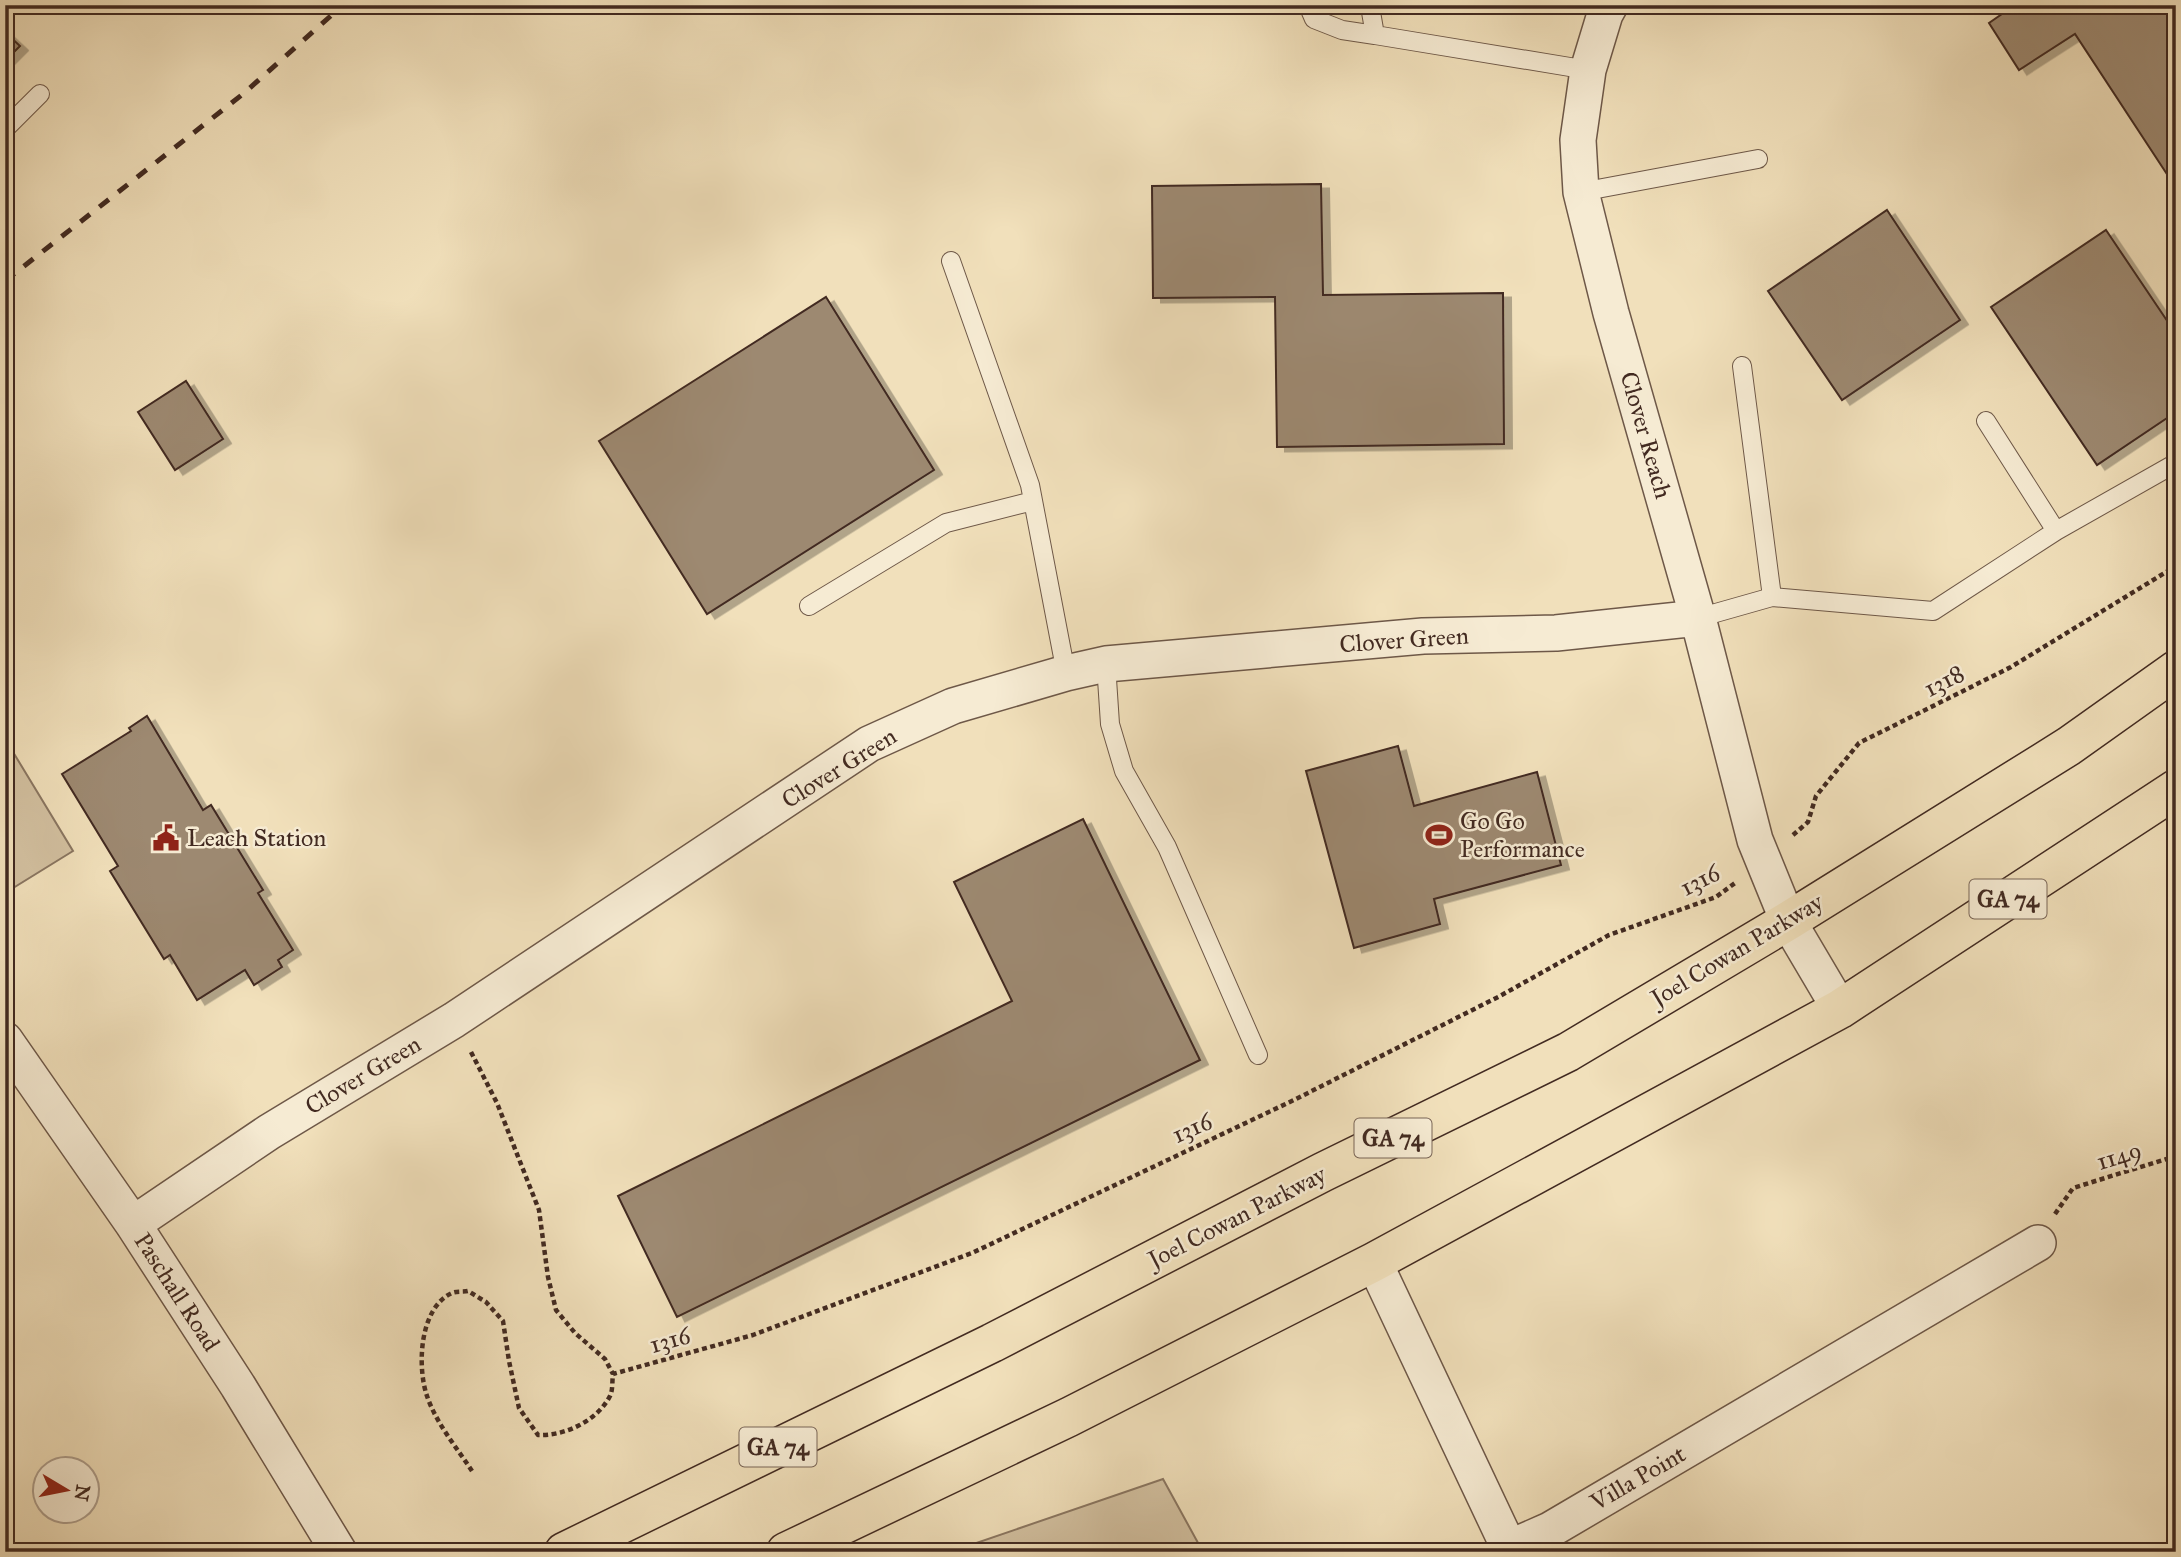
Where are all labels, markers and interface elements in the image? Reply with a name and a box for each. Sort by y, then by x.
street label: Clover Reach [1614,368,1678,502]
street label: Clover Green [1338,621,1470,659]
street label: 1318 [1919,658,1969,704]
street label: Clover Green [776,721,902,815]
place label: Go Go Performance [1460,806,1585,864]
sports icon: Go Go Performance [1424,820,1454,850]
public building icon: Leach Station [151,823,181,853]
place label: Leach Station [187,823,326,853]
street label: 1316 [1675,857,1726,903]
road number: GA 74 [1969,879,2046,918]
street label: Joel Cowan Parkway [1643,886,1829,1015]
street label: Clover Green [300,1029,426,1121]
street label: 1316 [1167,1106,1217,1150]
road number: GA 74 [1354,1119,1432,1158]
street label: 1149 [2093,1135,2145,1177]
street label: Joel Cowan Parkway [1140,1159,1332,1276]
street label: Paschall Road [128,1227,226,1357]
street label: 1316 [646,1320,694,1360]
road number: GA 74 [740,1428,816,1466]
street label: Villa Point [1584,1439,1691,1518]
north arrow [32,1456,102,1526]
text: N [70,1483,95,1503]

